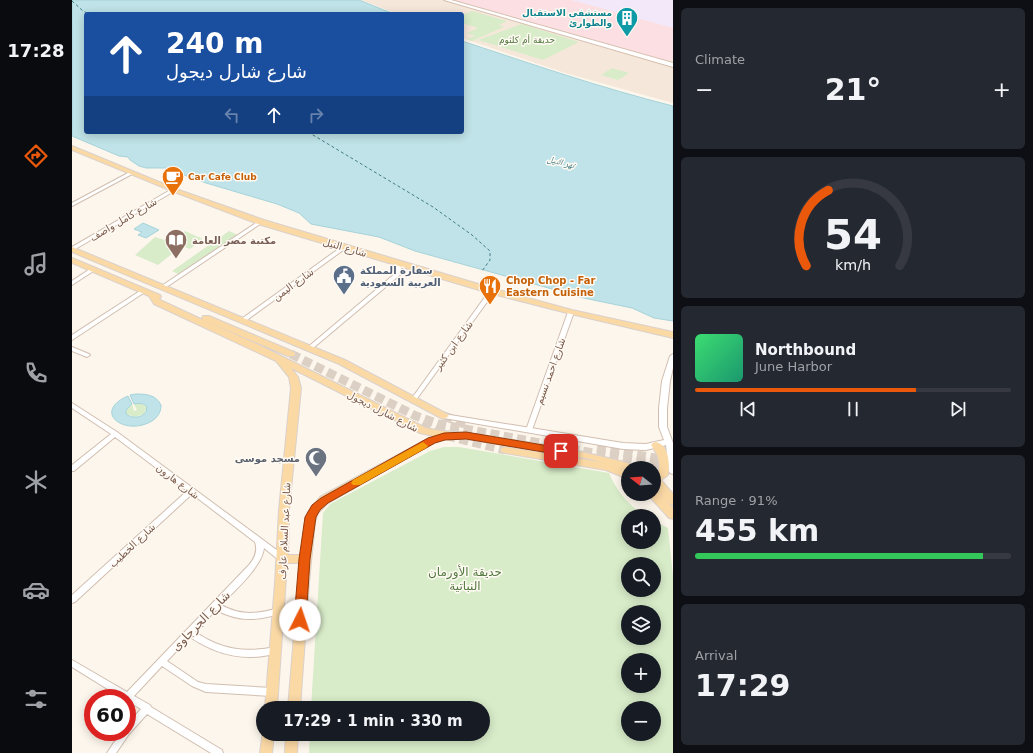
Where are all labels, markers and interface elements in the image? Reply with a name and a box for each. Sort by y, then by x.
building icon: مستشفى الاستقبال والطوارئ [614,5,640,38]
place label: مستشفى الاستقبال والطوارئ [522,8,612,29]
text: 240 m [166,27,263,60]
icon: ahead [100,28,152,80]
park label: حديقة أم كلثوم [499,34,555,45]
text: 17:28 [7,40,65,61]
text: Climate [695,52,745,67]
text: شارع شارل ديجول [166,61,307,82]
text: 21° [825,72,881,107]
text: − [695,77,713,102]
text: + [993,77,1011,102]
icon: left [221,104,243,126]
icon: ahead [263,104,285,126]
icon: right [305,104,327,126]
icon: directions [22,142,50,170]
water label: نهر النيل [546,154,578,172]
cafe icon: Car Cafe Club [160,164,186,197]
place label: Car Cafe Club [188,172,257,182]
street label: شارع كامل واصف [88,196,159,244]
text: 54 [824,209,882,258]
library icon: مكتبة مصر العامة [163,227,189,260]
place label: مكتبة مصر العامة [192,235,276,247]
street label: شارع النيل [322,236,368,260]
icon: music [22,250,50,278]
text: km/h [835,256,871,272]
public building icon: سفارة المملكة العربية السعودية [331,263,357,296]
place label: سفارة المملكة العربية السعودية [360,265,441,289]
street label: شارع اليمن [271,266,316,304]
restaurant icon: Chop Chop - Far Eastern Cuisine [477,273,503,306]
place label: Chop Chop - Far Eastern Cuisine [506,275,596,298]
street label: شارع ابن كثير [431,319,476,373]
street label: شارع احمد نسيم [533,336,569,406]
text: Northbound [755,341,856,359]
icon: phone [22,359,50,387]
text: June Harbor [755,359,832,374]
street label: شارع شارل ديجول [345,389,420,435]
icon: previous [737,398,759,420]
icon: pause [842,398,864,420]
icon: next [947,398,969,420]
pin [544,434,578,468]
icon: arrive [550,440,572,462]
mosque icon: مسجد موسى [303,445,329,478]
place label: مسجد موسى [235,453,300,465]
north arrow [621,461,661,501]
map controls [621,461,661,741]
street label: شارع هارون [154,462,201,502]
icon: climate [22,468,50,496]
street label: شارع عبد السلام عارف [276,482,294,580]
text: Range · 91% [695,493,778,508]
button: sound [621,509,661,549]
text: 455 km [695,513,819,548]
street label: شارع الخطيب [107,521,158,570]
button: search [621,557,661,597]
park label: حديقة الأورمان النباتية [428,564,502,593]
icon: car [22,576,50,604]
street label: شارع الجرجاوى [169,588,234,655]
position arrow [279,599,321,641]
button: layers [621,605,661,645]
text: Arrival [695,648,737,663]
button: + [621,653,661,693]
text: 17:29 [695,668,791,703]
icon: filters [22,685,50,713]
speed limit sign: 60 [84,689,136,741]
button: − [621,701,661,741]
text: 17:29 · 1 min · 330 m [283,712,463,730]

